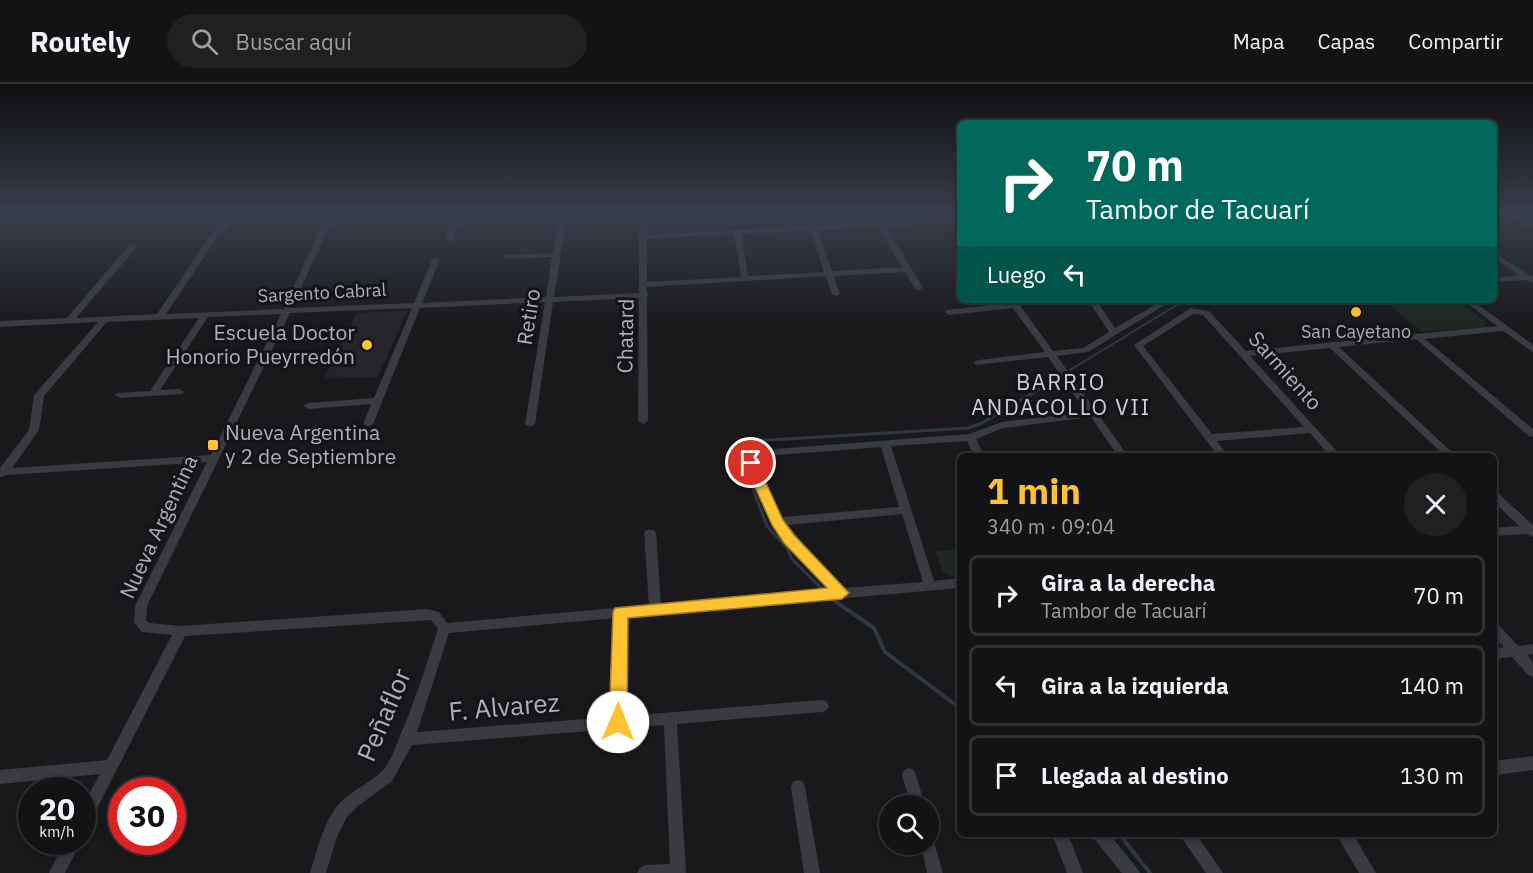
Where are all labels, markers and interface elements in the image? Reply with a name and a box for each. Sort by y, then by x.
search box [167,14,587,68]
text: Routely [30,23,131,60]
icon: search [188,25,221,58]
text: Buscar aquí [236,27,352,56]
text: Mapa [1233,27,1284,55]
text: Capas [1317,27,1375,55]
text: Compartir [1408,27,1503,55]
text: 70 m [1086,138,1184,193]
icon: right [987,144,1065,222]
text: Tambor de Tacuarí [1086,191,1309,226]
icon: left [1058,258,1091,291]
text: Luego [987,260,1046,289]
street label: Sargento Cabral [257,278,387,307]
street label: Retiro [510,287,546,347]
street label: Chatard [610,298,640,373]
marker: San Cayetano [1349,305,1363,319]
place label: Escuela Doctor Honorio Pueyrredón [166,318,355,370]
place label: San Cayetano [1301,320,1411,343]
street label: Sarmiento [1243,325,1329,416]
marker: Escuela Doctor Honorio Pueyrredón [360,338,374,352]
district label: BARRIO ANDACOLLO VII [971,367,1151,421]
place label: Nueva Argentina y 2 de Septiembre [225,418,396,470]
pin [725,437,776,488]
marker: Nueva Argentina y 2 de Septiembre [206,438,220,452]
icon: arrive [734,446,767,479]
street label: Nueva Argentina [113,450,204,603]
text: 1 min [987,467,1081,514]
button: close [1404,473,1467,536]
text: 340 m · 09:04 [987,513,1115,540]
text: Gira a la derecha [1041,568,1215,597]
icon: right [990,579,1023,612]
text: 70 m [1413,581,1464,610]
text: Tambor de Tacuarí [1041,597,1207,624]
street label: Peñaflor [348,663,418,766]
icon: left [990,669,1023,702]
text: Gira a la izquierda [1041,671,1229,700]
text: 140 m [1400,671,1464,700]
street label: F. Alvarez [447,684,561,728]
position arrow [586,690,650,754]
icon: arrive [990,759,1023,792]
text: Llegada al destino [1041,761,1229,790]
text: 130 m [1400,761,1464,790]
speed limit sign: 30 [108,777,186,855]
text: 20 [39,789,75,828]
map controls [879,795,939,855]
button: search [879,795,939,855]
text: km/h [39,822,75,841]

